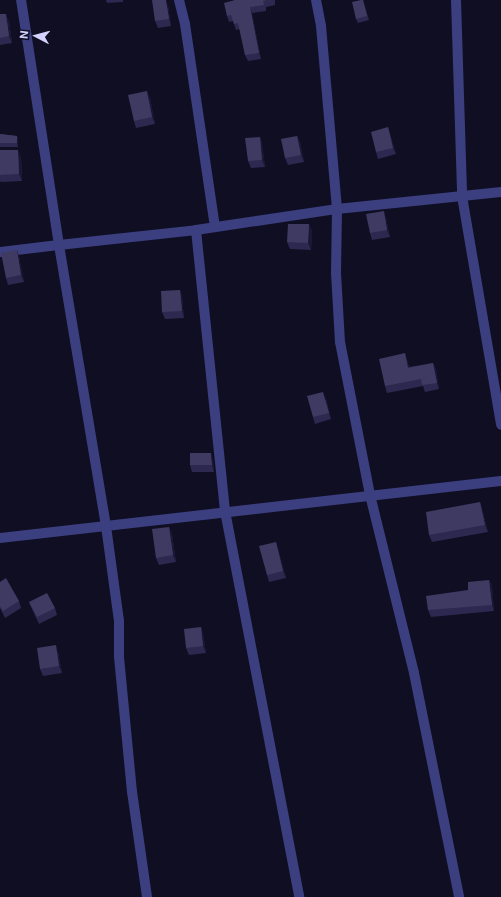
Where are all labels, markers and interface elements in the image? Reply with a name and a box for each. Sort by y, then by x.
north arrow [16,16,56,56]
text: N [17,30,31,40]

